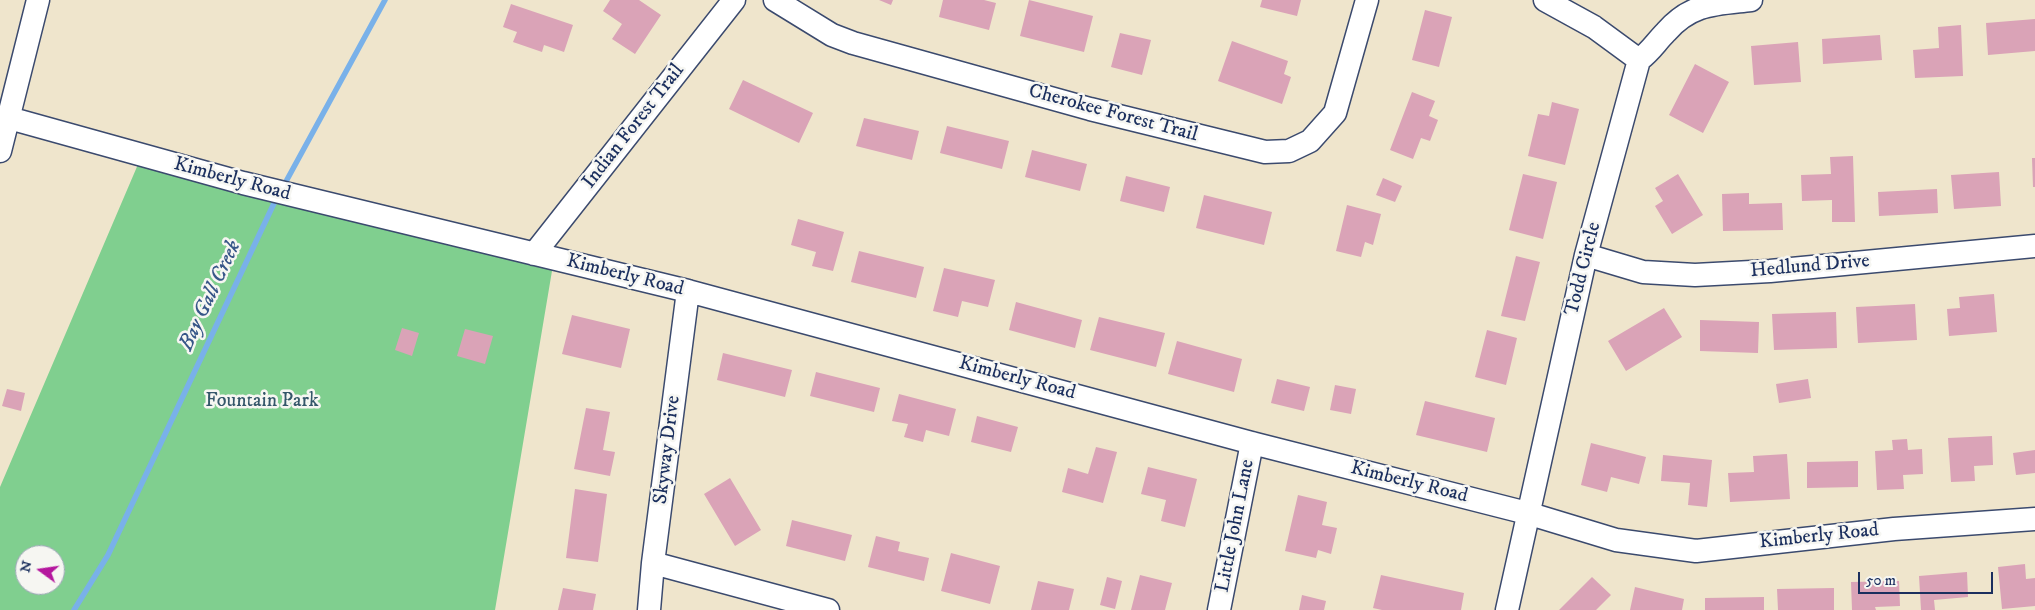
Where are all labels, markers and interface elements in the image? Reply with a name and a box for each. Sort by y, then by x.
street label: Indian Forest Trail [578,60,690,194]
street label: Cherokee Forest Trail [1026,80,1200,148]
street label: Kimberly Road [171,153,293,207]
street label: Todd Circle [1561,220,1607,318]
water label: Bay Gall Creek [175,237,247,355]
street label: Kimberly Road [564,250,686,302]
street label: Hedlund Drive [1749,250,1871,284]
street label: Kimberly Road [956,352,1078,406]
park label: Fountain Park [205,390,319,414]
street label: Skyway Drive [649,394,687,506]
street label: Kimberly Road [1348,457,1470,509]
street label: Little John Lane [1211,458,1261,594]
street label: Kimberly Road [1758,519,1880,555]
north arrow [15,545,65,595]
text: N [16,559,37,574]
scale bar [1860,562,1995,594]
text: 50 m [1866,571,1896,590]

